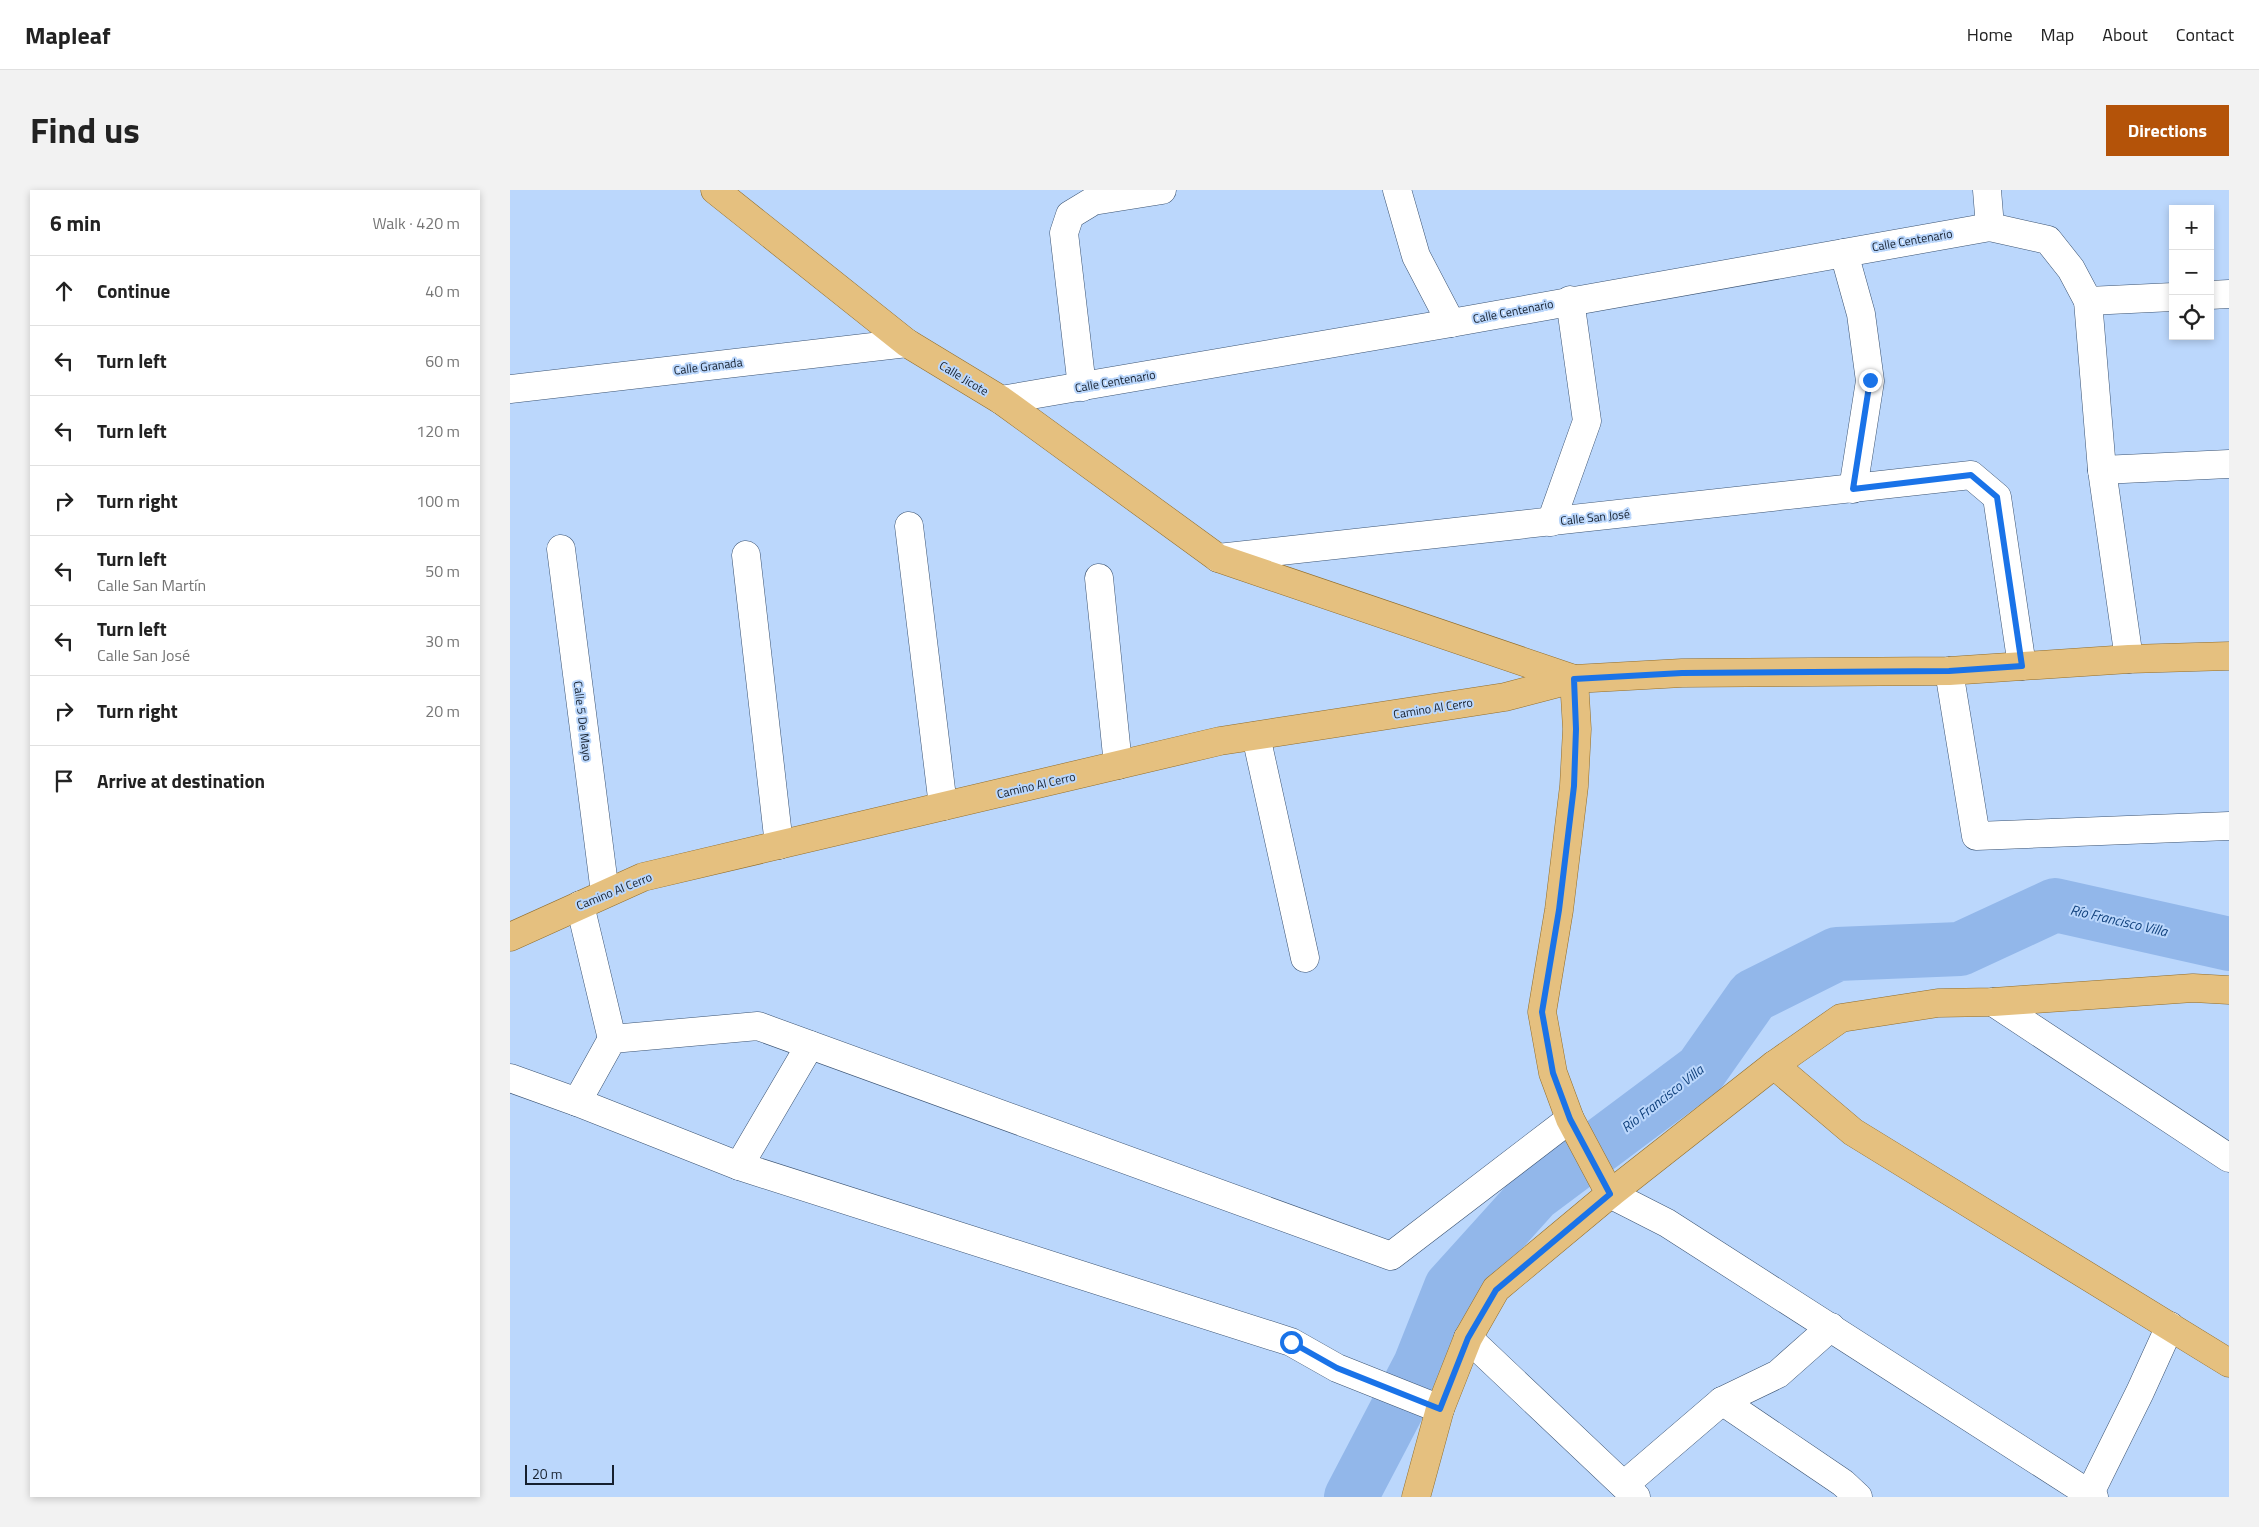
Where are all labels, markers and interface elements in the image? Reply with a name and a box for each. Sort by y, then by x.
text: Mapleaf [25,17,110,53]
text: Home [1967,21,2013,48]
text: Map [2041,21,2074,48]
text: About [2102,21,2148,48]
text: Contact [2176,21,2234,48]
text: Find us [30,103,140,157]
button: Directions [2106,105,2229,156]
map controls [2169,205,2214,340]
button: + [2169,205,2214,250]
text: 6 min [50,207,101,239]
text: Walk · 420 m [372,211,460,235]
street label: Calle Centenario [1870,224,1954,256]
button: − [2169,250,2214,295]
text: Continue [97,276,170,305]
icon: ahead [50,277,78,305]
text: 40 m [425,279,460,303]
street label: Calle Centenario [1471,294,1555,328]
button: locate [2169,295,2214,340]
text: Turn left [97,346,167,375]
icon: left [50,347,78,375]
text: 60 m [425,349,460,373]
street label: Calle Granada [673,352,743,380]
street label: Calle Jicote [936,356,992,400]
street label: Calle Centenario [1073,365,1157,397]
route end [1859,369,1882,392]
text: Turn left [97,416,167,445]
icon: left [50,417,78,445]
text: 120 m [416,419,460,443]
text: Turn right [97,486,178,515]
icon: right [50,487,78,515]
text: 100 m [416,489,460,513]
street label: Calle San José [1559,504,1631,530]
text: Turn left [97,544,167,573]
icon: left [50,557,78,585]
text: 50 m [425,559,460,583]
text: Calle San Martín [97,573,206,597]
text: Turn left [97,614,167,643]
icon: left [50,627,78,655]
text: 30 m [425,629,460,653]
text: Calle San José [97,643,190,667]
street label: Calle 5 De Mayo [569,680,597,762]
street label: Camino Al Cerro [1392,692,1474,724]
text: Turn right [97,696,178,725]
icon: right [50,697,78,725]
text: 20 m [425,699,460,723]
text: Arrive at destination [97,766,265,795]
icon: arrive [50,767,78,795]
street label: Camino Al Cerro [995,767,1077,803]
street label: Camino Al Cerro [573,867,655,915]
water label: Río Francisco Villa [2068,899,2171,942]
water label: Río Francisco Villa [1616,1059,1708,1137]
route start [1280,1331,1303,1354]
scale bar [525,1462,614,1485]
text: 20 m [532,1463,562,1484]

